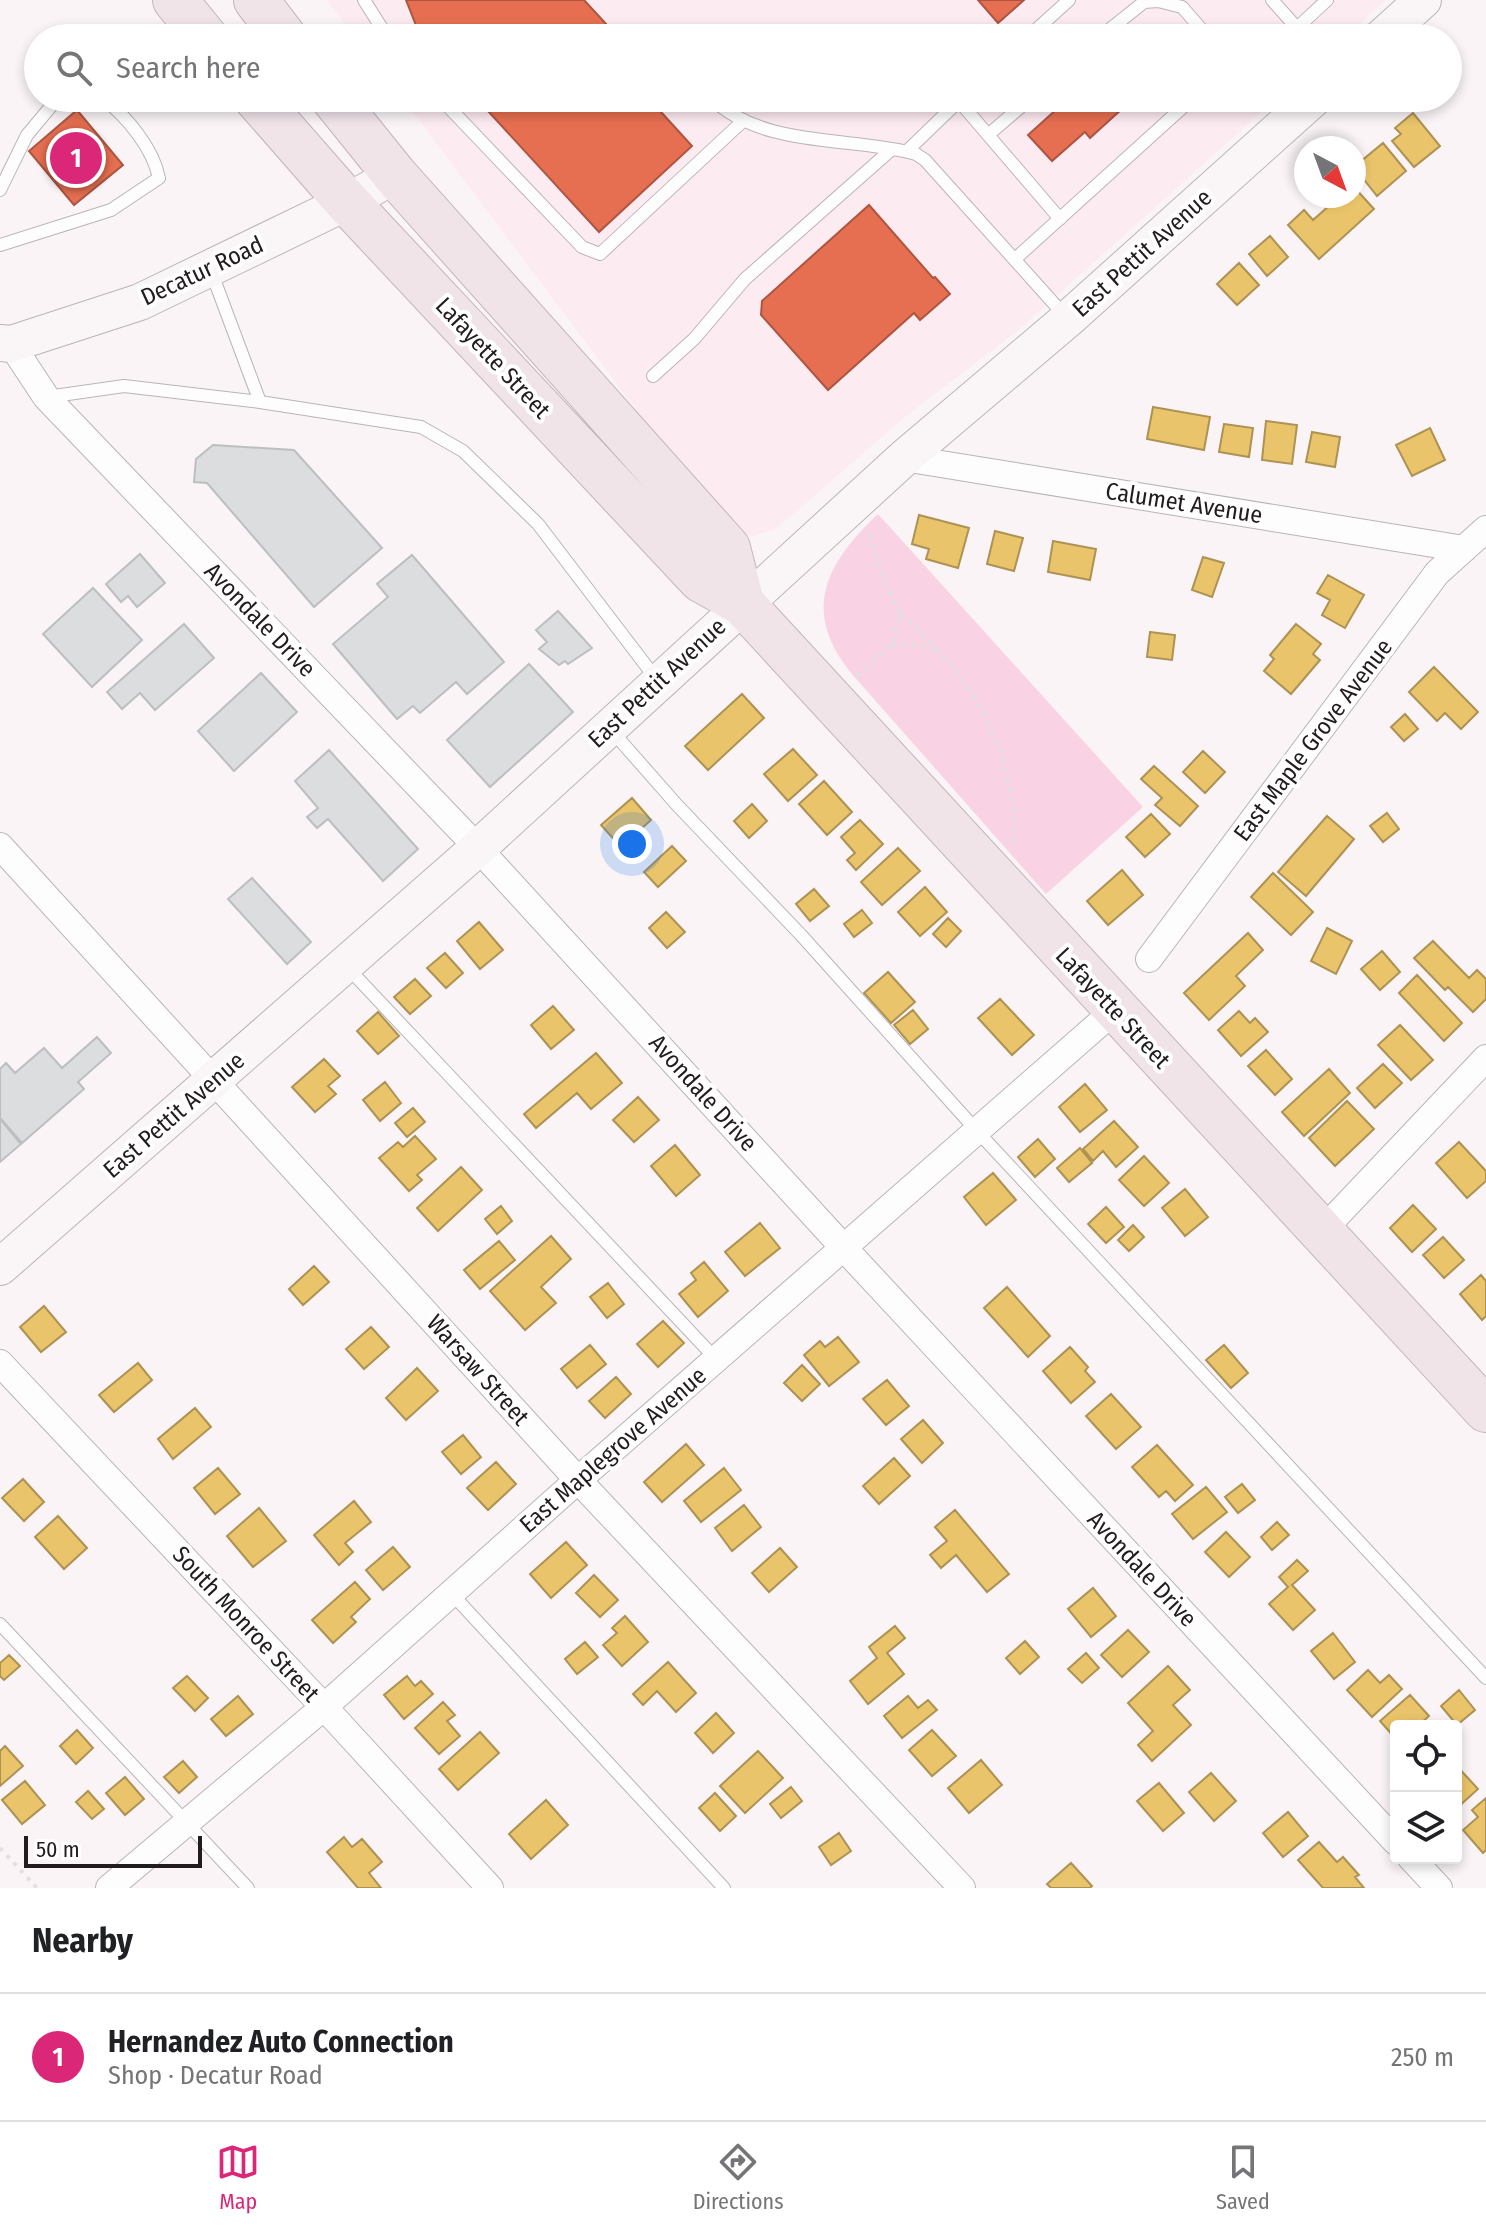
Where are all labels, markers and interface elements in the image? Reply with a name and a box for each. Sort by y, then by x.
search box [24,24,1462,112]
icon: search [52,46,96,90]
text: Search here [116,50,261,86]
pin: 1 [50,128,102,188]
north arrow [1294,136,1366,208]
street label: East Pettit Avenue [1067,183,1217,323]
street label: Decatur Road [136,230,268,312]
street label: Lafayette Street [430,292,556,424]
street label: Calumet Avenue [1104,477,1264,529]
street label: Avondale Drive [199,557,321,683]
street label: East Pettit Avenue [583,612,731,754]
street label: East Maple Grove Avenue [1228,633,1398,847]
your location [612,824,652,864]
street label: Lafayette Street [1050,942,1176,1074]
street label: Avondale Drive [643,1029,763,1157]
street label: East Pettit Avenue [98,1046,250,1184]
street label: Warsaw Street [421,1309,535,1431]
street label: East Maplegrove Avenue [514,1361,712,1539]
street label: Avondale Drive [1082,1506,1202,1632]
street label: South Monroe Street [167,1540,325,1708]
map controls [1390,1720,1462,1864]
button: locate [1390,1720,1462,1792]
button: layers [1390,1792,1462,1864]
scale bar [24,1832,202,1868]
text: 50 m [36,1836,80,1863]
text: Nearby [32,1920,133,1961]
text: Hernandez Auto Connection [108,2024,454,2060]
text: 1 [53,2042,64,2073]
text: 250 m [1391,2042,1454,2073]
text: Shop · Decatur Road [108,2060,323,2091]
tab: Map [216,2140,260,2215]
tab: Directions [693,2140,784,2215]
tab: Saved [1216,2140,1270,2215]

